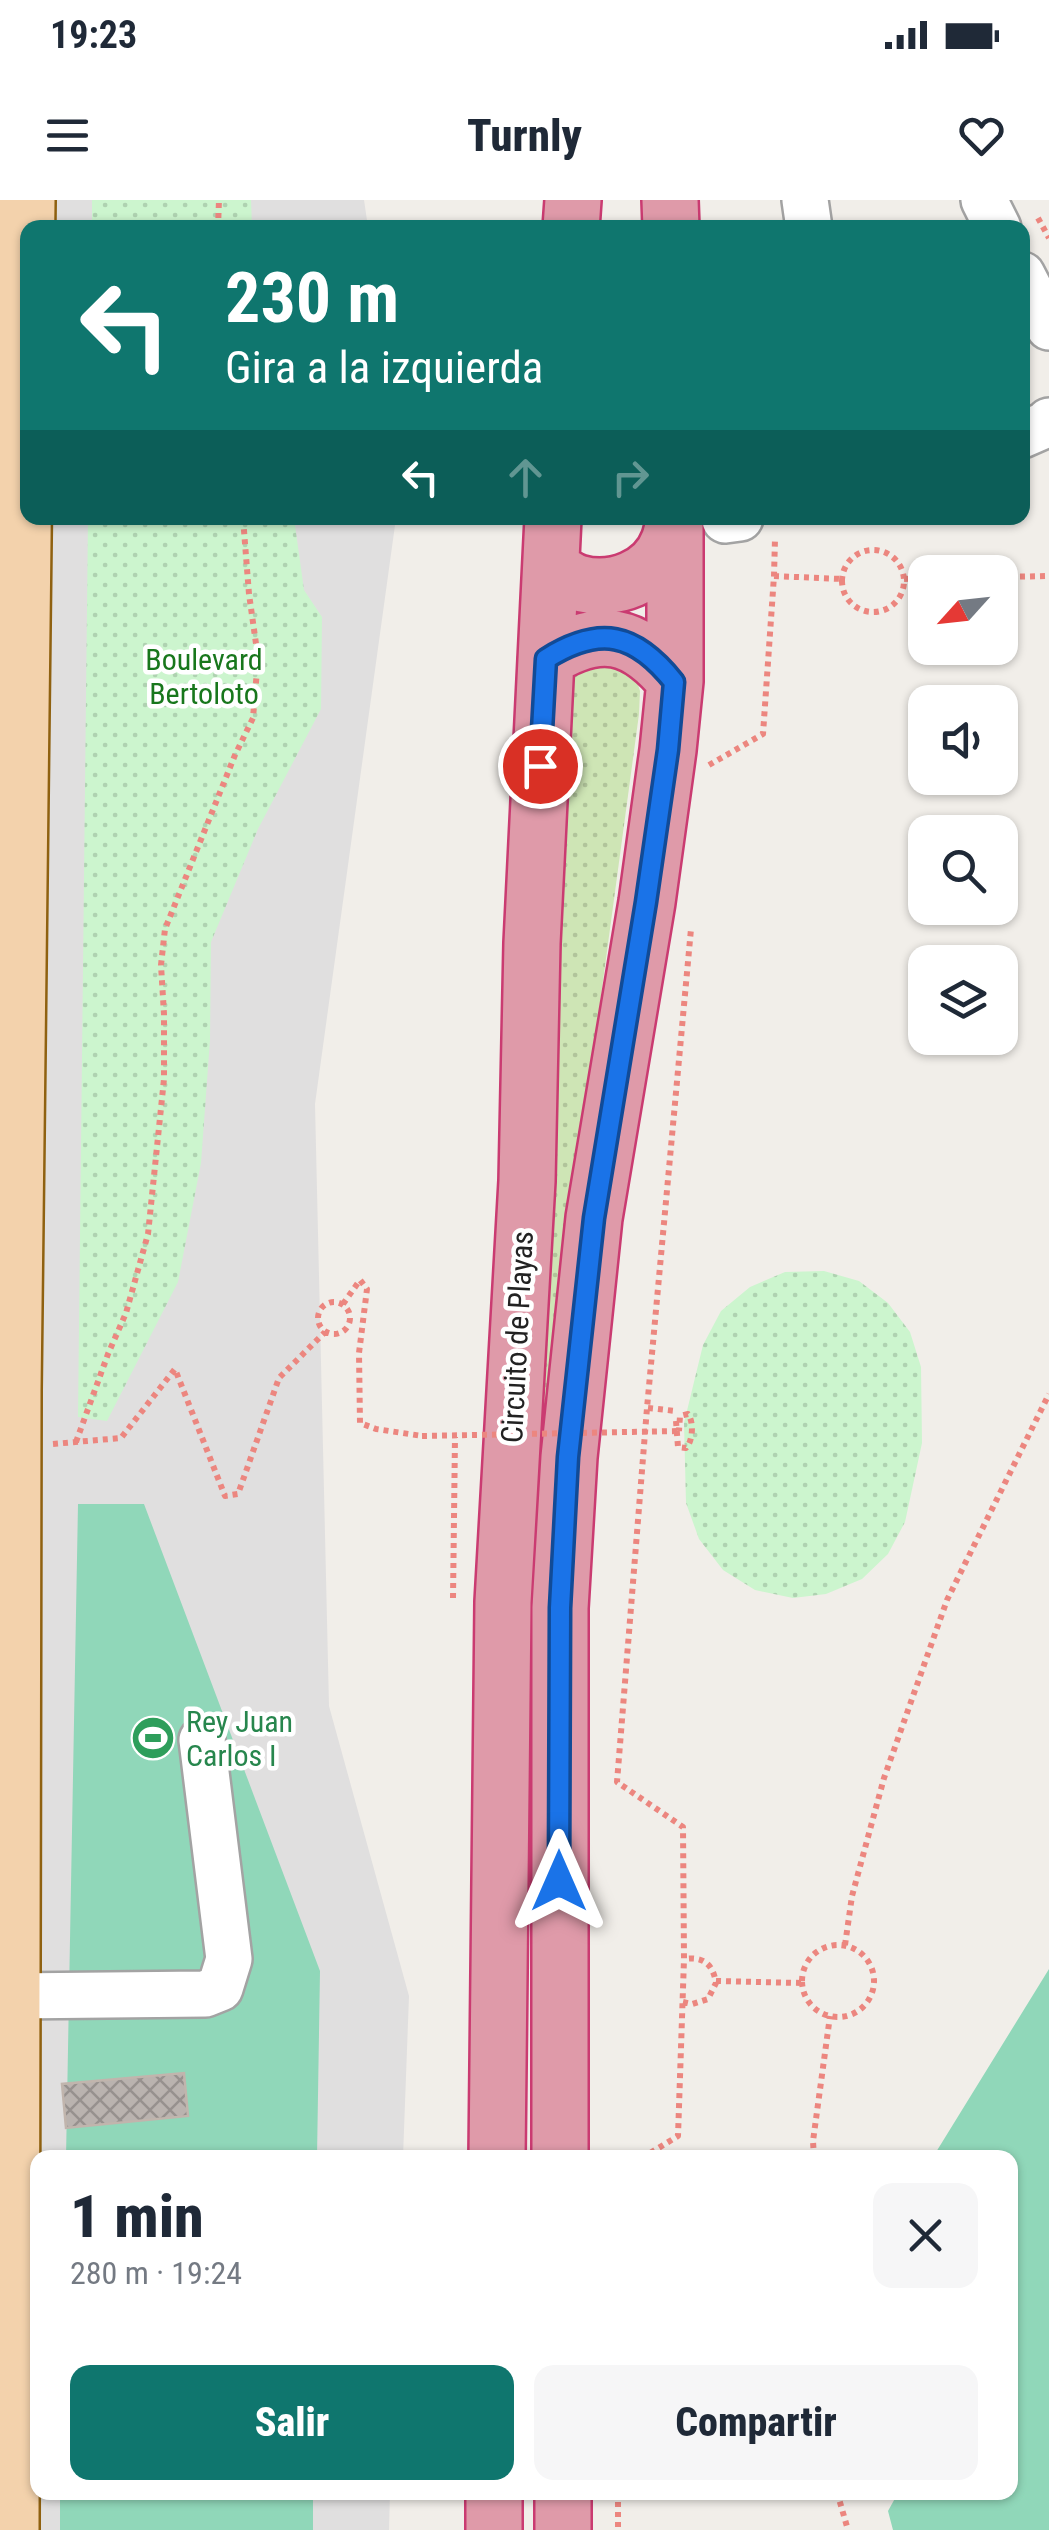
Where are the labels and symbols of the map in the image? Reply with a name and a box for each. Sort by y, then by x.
north arrow [908,555,1018,665]
park label: Boulevard Bertoloto [145,642,263,711]
pin [498,724,583,809]
street label: Circuito de Playas [494,1230,540,1444]
place label: Rey Juan Carlos I [186,1704,293,1773]
sports icon: Rey Juan Carlos I [130,1715,176,1761]
position arrow [507,1829,611,1933]

